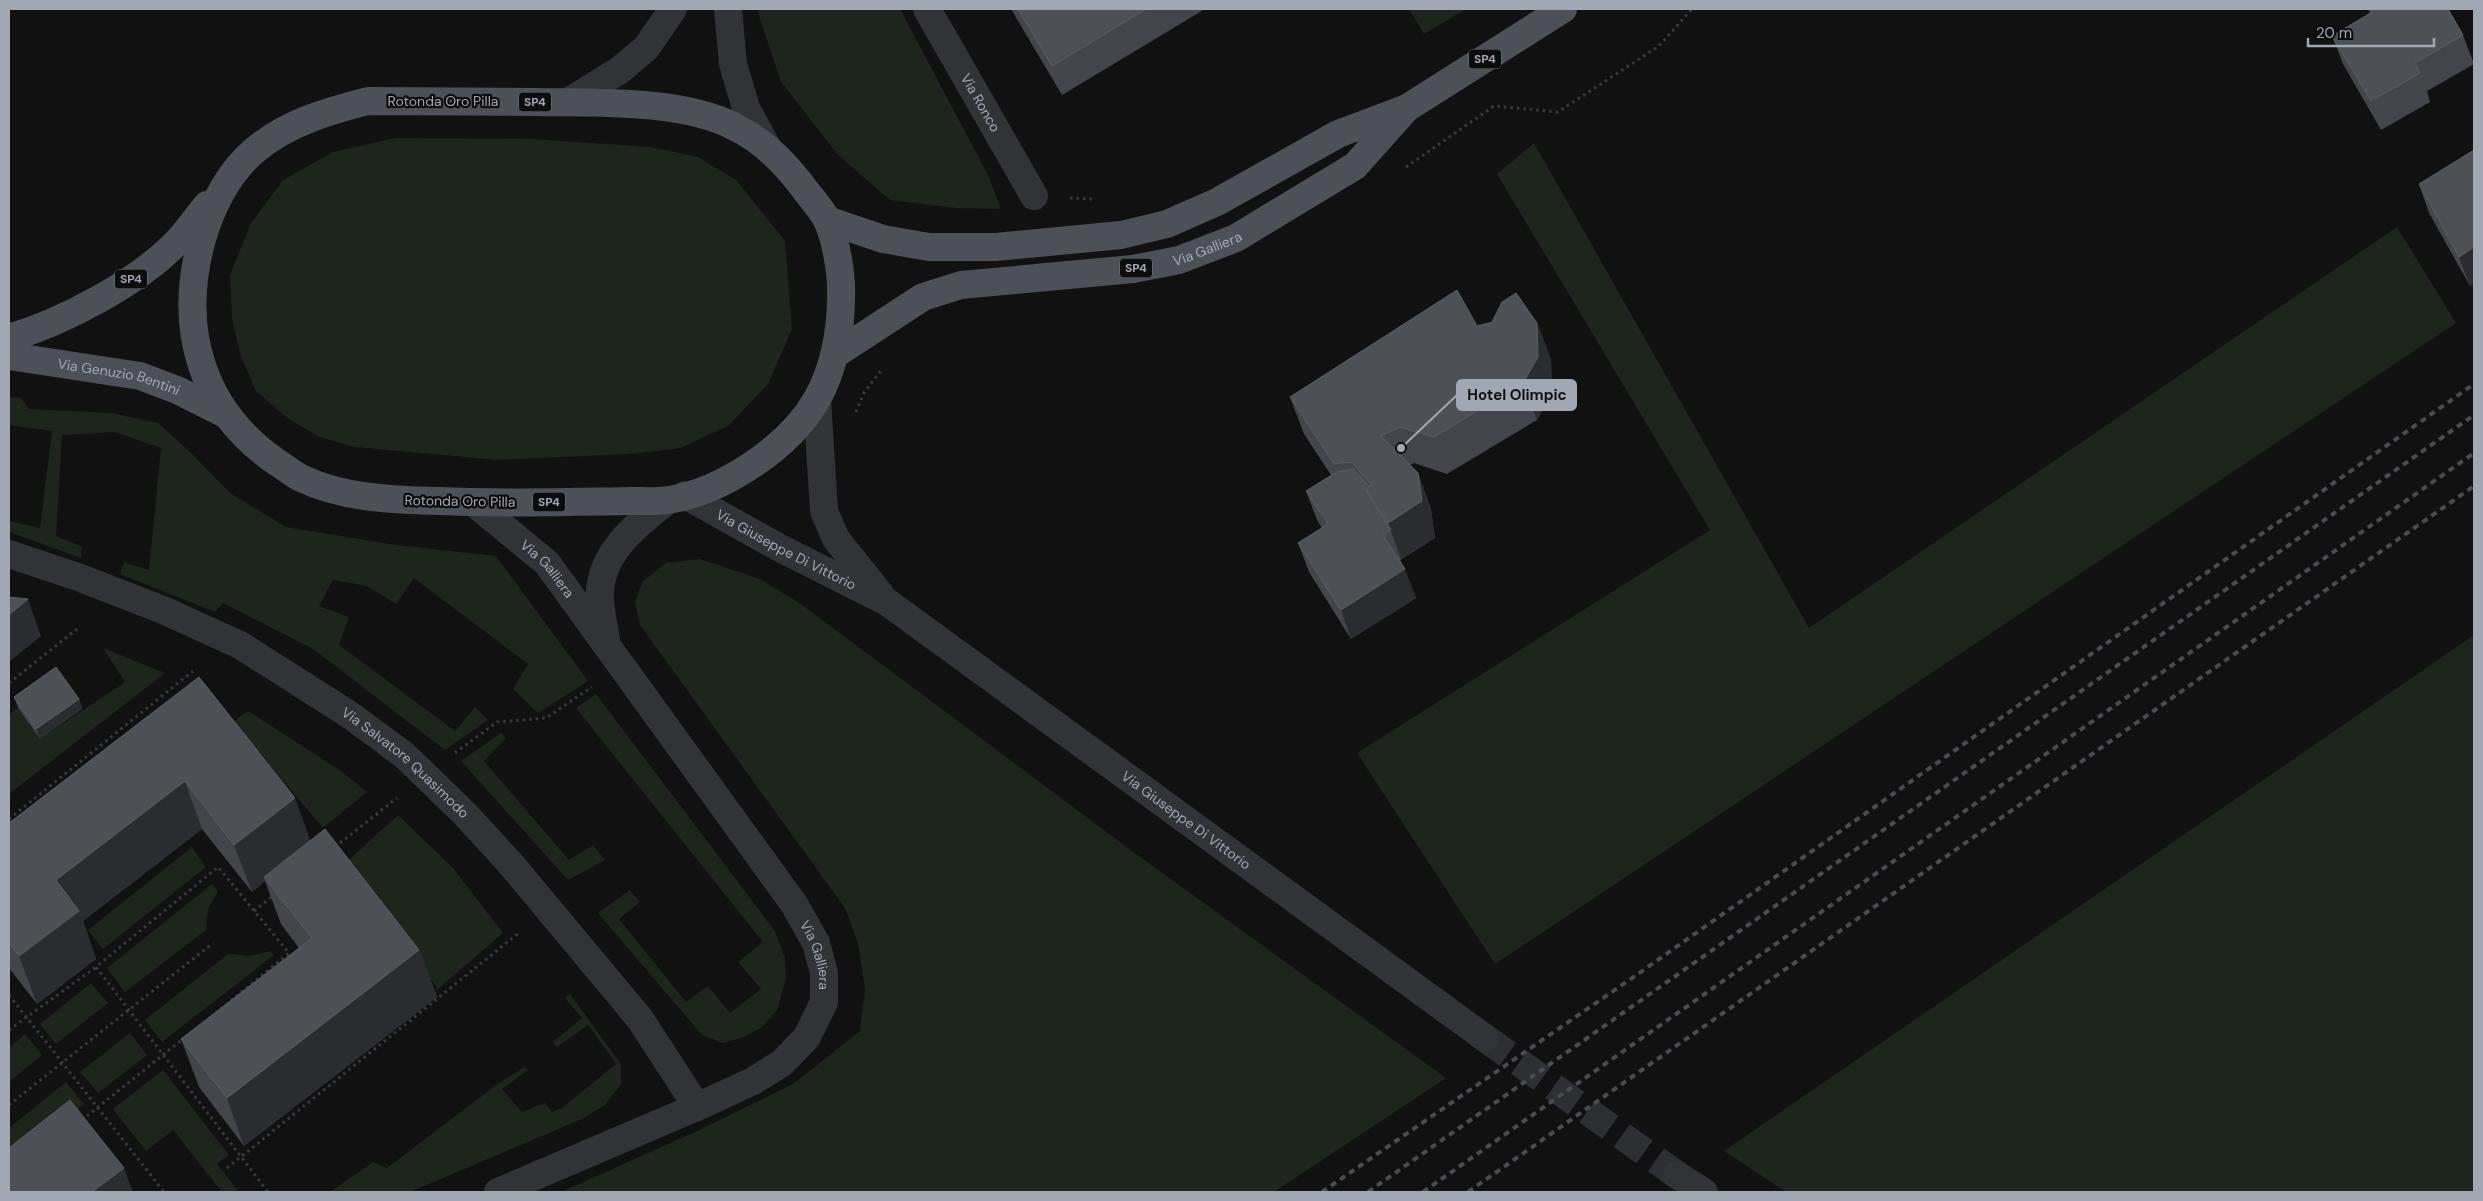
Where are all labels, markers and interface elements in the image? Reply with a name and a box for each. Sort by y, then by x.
scale bar [2308,15,2434,47]
text: 20 m [2316,23,2352,43]
road number: SP4 [1469,50,1501,68]
street label: Via Ronco [957,70,1005,135]
street label: Rotonda Oro Pilla [388,92,498,110]
road number: SP4 [519,92,551,111]
street label: Via Galliera [1171,227,1245,270]
road number: SP4 [1120,258,1152,278]
road number: SP4 [115,270,147,288]
street label: Via Genuzio Bentini [56,355,183,399]
callout: Hotel Olimpic [1457,380,1576,410]
text: Hotel Olimpic [1467,385,1567,405]
street label: Rotonda Oro Pilla [404,491,516,511]
road number: SP4 [533,492,565,512]
street label: Via Giuseppe Di Vittorio [713,505,859,594]
street label: Via Galliera [517,536,578,601]
street label: Via Salvatore Quasimodo [338,703,473,822]
street label: Via Giuseppe Di Vittorio [1118,767,1255,873]
street label: Via Galliera [796,917,833,990]

